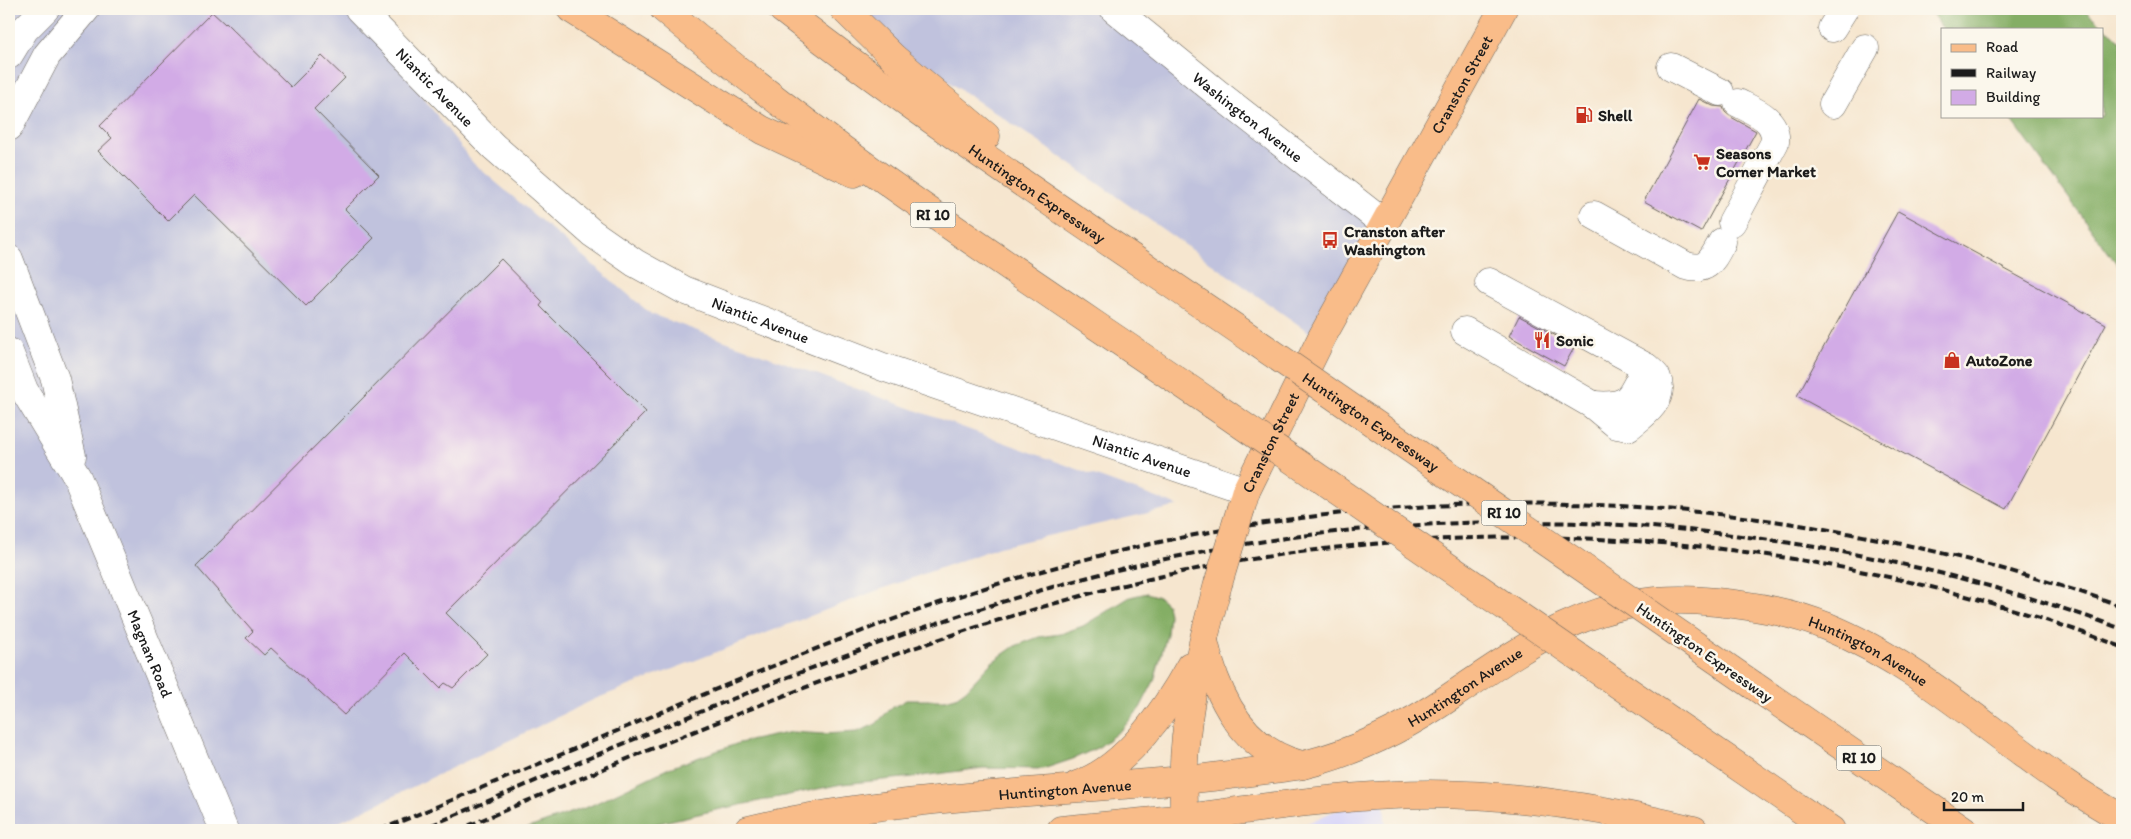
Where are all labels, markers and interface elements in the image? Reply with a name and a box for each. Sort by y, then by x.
legend [1941,28,2104,118]
street label: Cranston Street [1427,32,1497,137]
text: Road [1986,38,2019,56]
street label: Niantic Avenue [392,44,478,131]
text: Railway [1986,64,2036,82]
street label: Washington Avenue [1189,68,1307,167]
text: Building [1986,88,2040,106]
fuel station icon: Shell [1574,105,1594,125]
place label: Shell [1598,106,1633,125]
street label: Huntington Expressway [965,140,1110,248]
place label: Seasons Corner Market [1716,144,1816,181]
supermarket icon: Seasons Corner Market [1692,152,1712,172]
road number: RI 10 [910,202,956,228]
place label: Cranston after Washington [1344,222,1446,260]
bus stop icon: Cranston after Washington [1320,230,1340,250]
street label: Niantic Avenue [709,293,812,348]
restaurant icon: Sonic [1532,330,1552,350]
place label: Sonic [1556,331,1594,350]
shop icon: AutoZone [1942,350,1962,370]
place label: AutoZone [1965,351,2033,370]
street label: Huntington Expressway [1299,368,1443,476]
street label: Cranston Street [1238,389,1303,496]
street label: Niantic Avenue [1090,430,1194,482]
road number: RI 10 [1482,500,1526,526]
street label: Huntington Expressway [1633,598,1777,707]
street label: Magnan Road [123,607,177,701]
street label: Huntington Avenue [1806,611,1932,691]
street label: Huntington Avenue [1404,643,1526,731]
road number: RI 10 [1836,746,1882,770]
street label: Huntington Avenue [998,775,1132,804]
scale bar [1944,779,2022,811]
text: 20 m [1951,788,1985,806]

